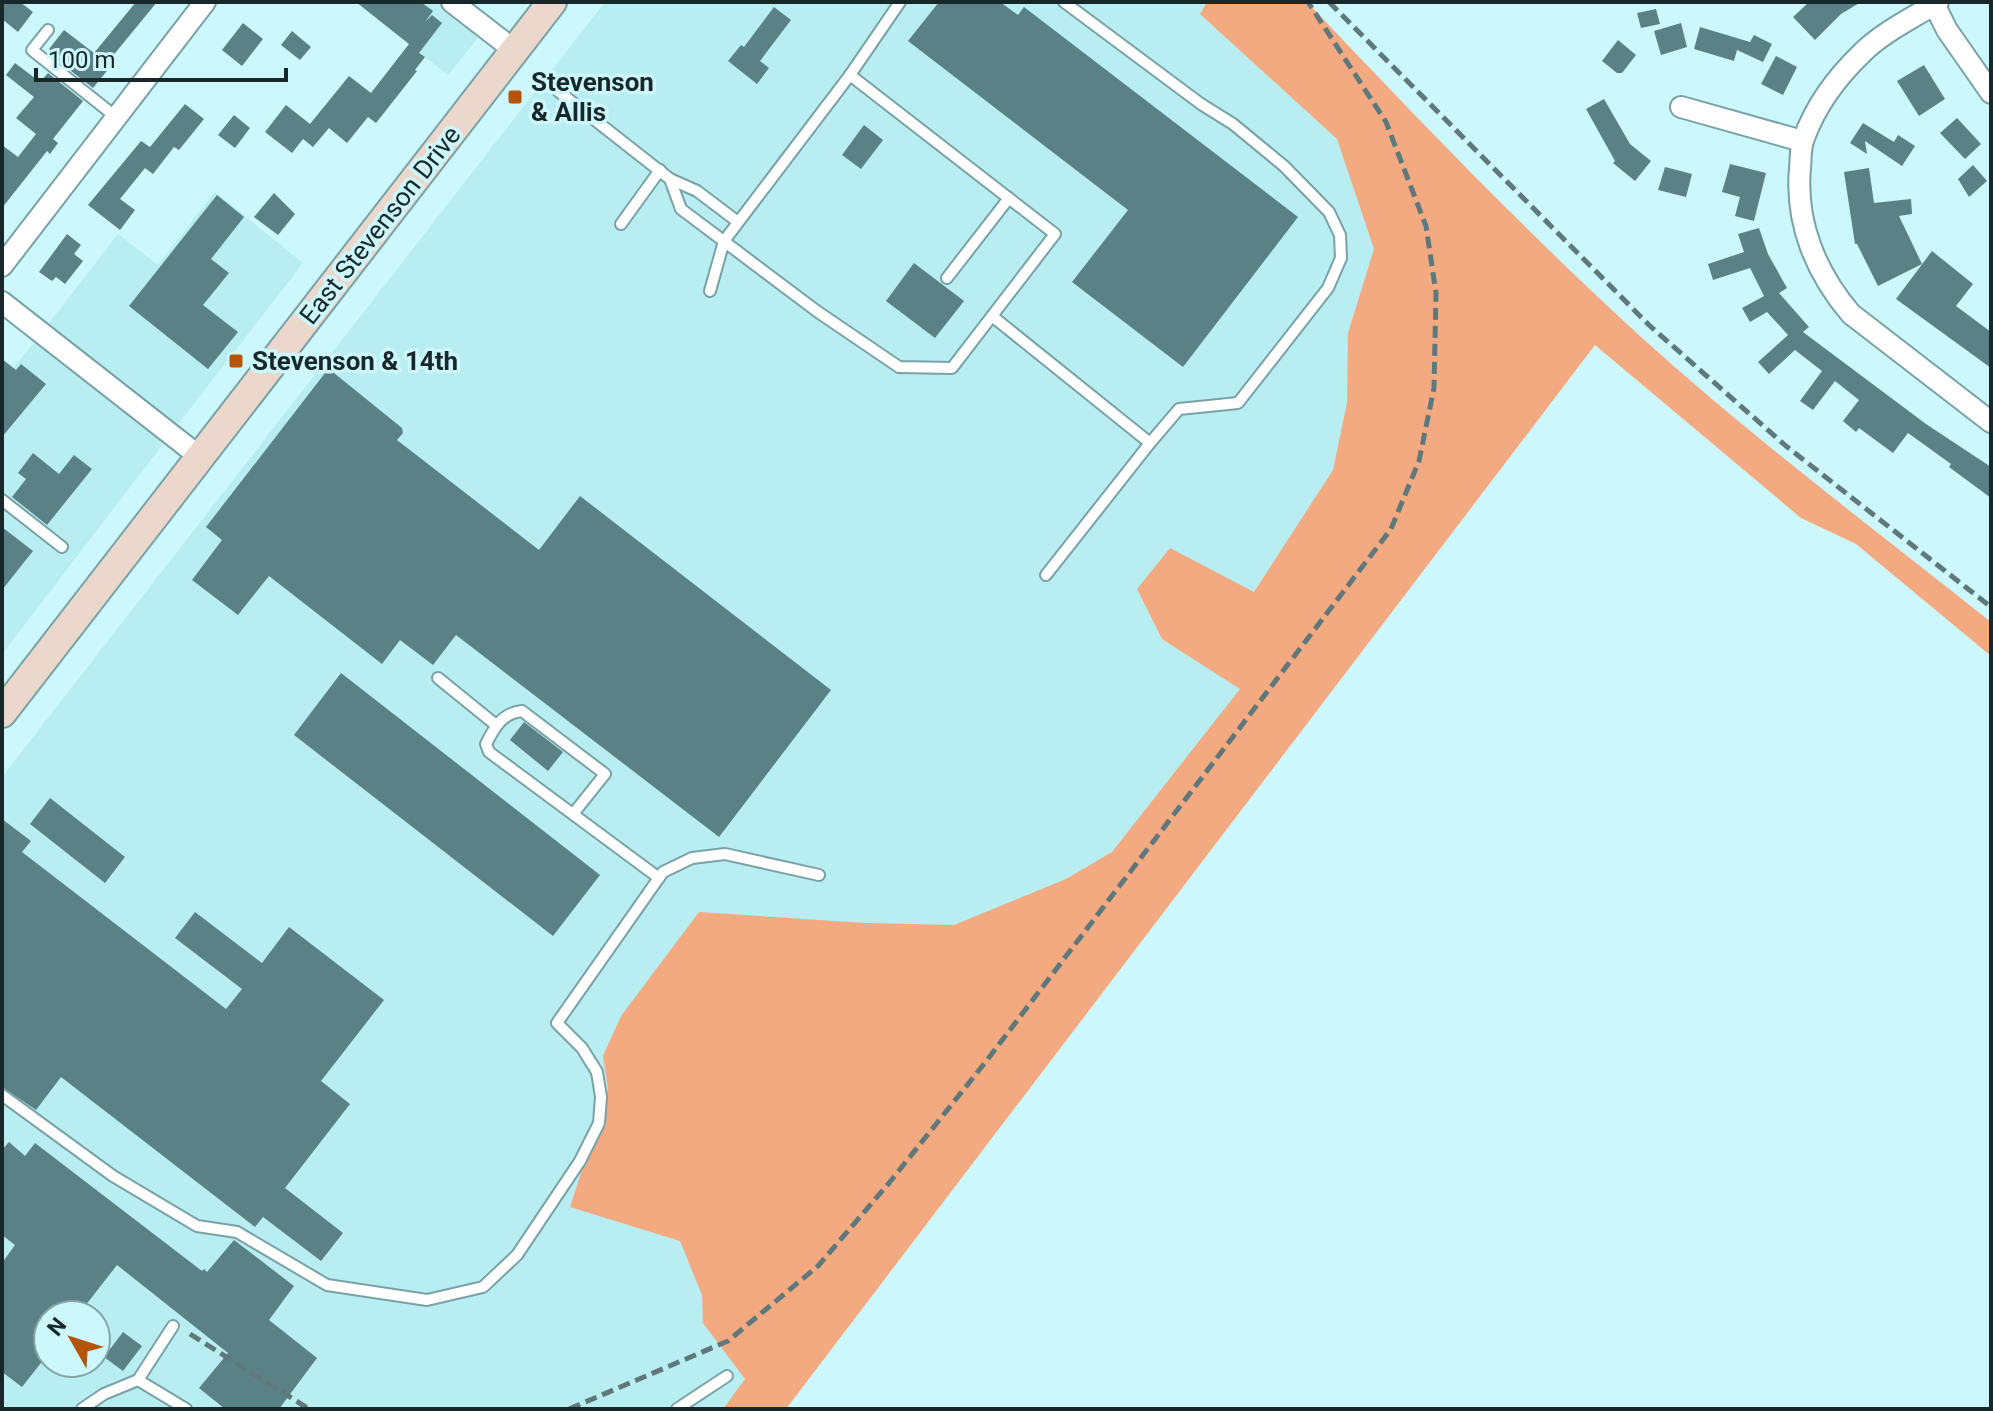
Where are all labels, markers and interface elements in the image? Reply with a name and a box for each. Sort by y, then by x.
scale bar [36,32,286,82]
text: 100 m [48,46,115,74]
place label: Stevenson & Allis [531,67,654,127]
marker: Stevenson & Allis [506,88,524,106]
street label: East Stevenson Drive [293,120,467,330]
place label: Stevenson & 14th [252,346,458,376]
marker: Stevenson & 14th [227,352,245,370]
north arrow [32,1299,112,1379]
text: N [42,1313,71,1341]

